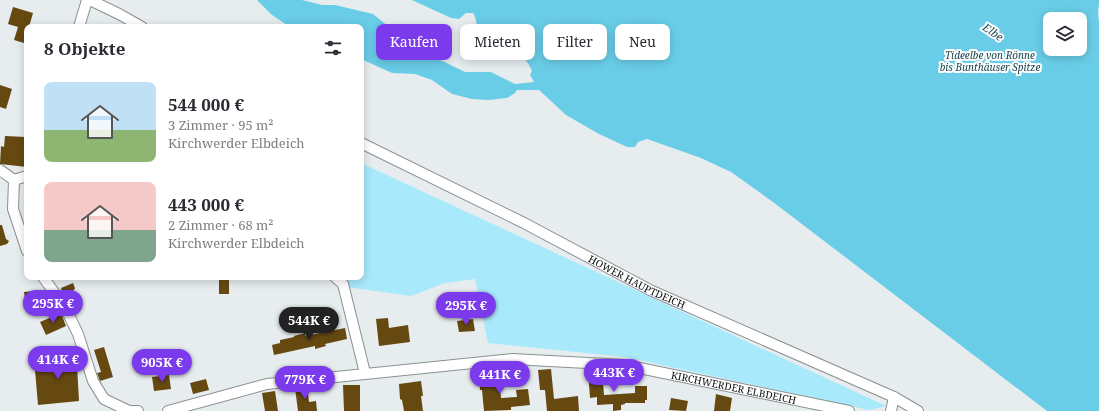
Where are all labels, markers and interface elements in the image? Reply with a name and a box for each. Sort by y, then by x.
map controls [1043,12,1087,56]
button: layers [1043,12,1087,56]
water label: Elbe [979,19,1007,44]
chip: Kaufen [376,24,452,60]
chip: Mieten [460,24,535,60]
chip: Filter [543,24,607,60]
chip: Neu [615,24,670,60]
text: 8 Objekte [44,37,125,60]
icon: filters [322,37,344,59]
park label: Tideelbe von Rönne bis Bunthäuser Spitze [940,48,1040,74]
text: 544 000 € [168,93,244,116]
icon: home [76,98,124,146]
text: 3 Zimmer · 95 m² [168,116,274,134]
text: Kirchwerder Elbdeich [168,134,305,152]
text: 443 000 € [168,193,244,216]
icon: home [76,198,124,246]
text: 2 Zimmer · 68 m² [168,216,274,234]
text: Kirchwerder Elbdeich [168,234,305,252]
street label: HOWER HAUPTDEICH [586,252,688,312]
pin: 295K € [20,290,86,324]
pin: 295K € [433,292,499,326]
text: 295K € [32,294,74,312]
text: 295K € [445,296,487,314]
pin: 544K € [276,307,342,341]
text: 544K € [288,311,330,329]
pin: 414K € [25,346,91,380]
pin: 905K € [129,349,195,383]
text: 414K € [37,350,79,368]
text: 905K € [141,353,183,371]
pin: 443K € [581,359,647,393]
pin: 441K € [467,361,533,395]
text: 443K € [593,363,635,381]
text: 441K € [479,365,521,383]
pin: 779K € [272,366,338,400]
street label: KIRCHWERDER ELBDEICH [670,368,798,407]
text: 779K € [284,370,326,388]

